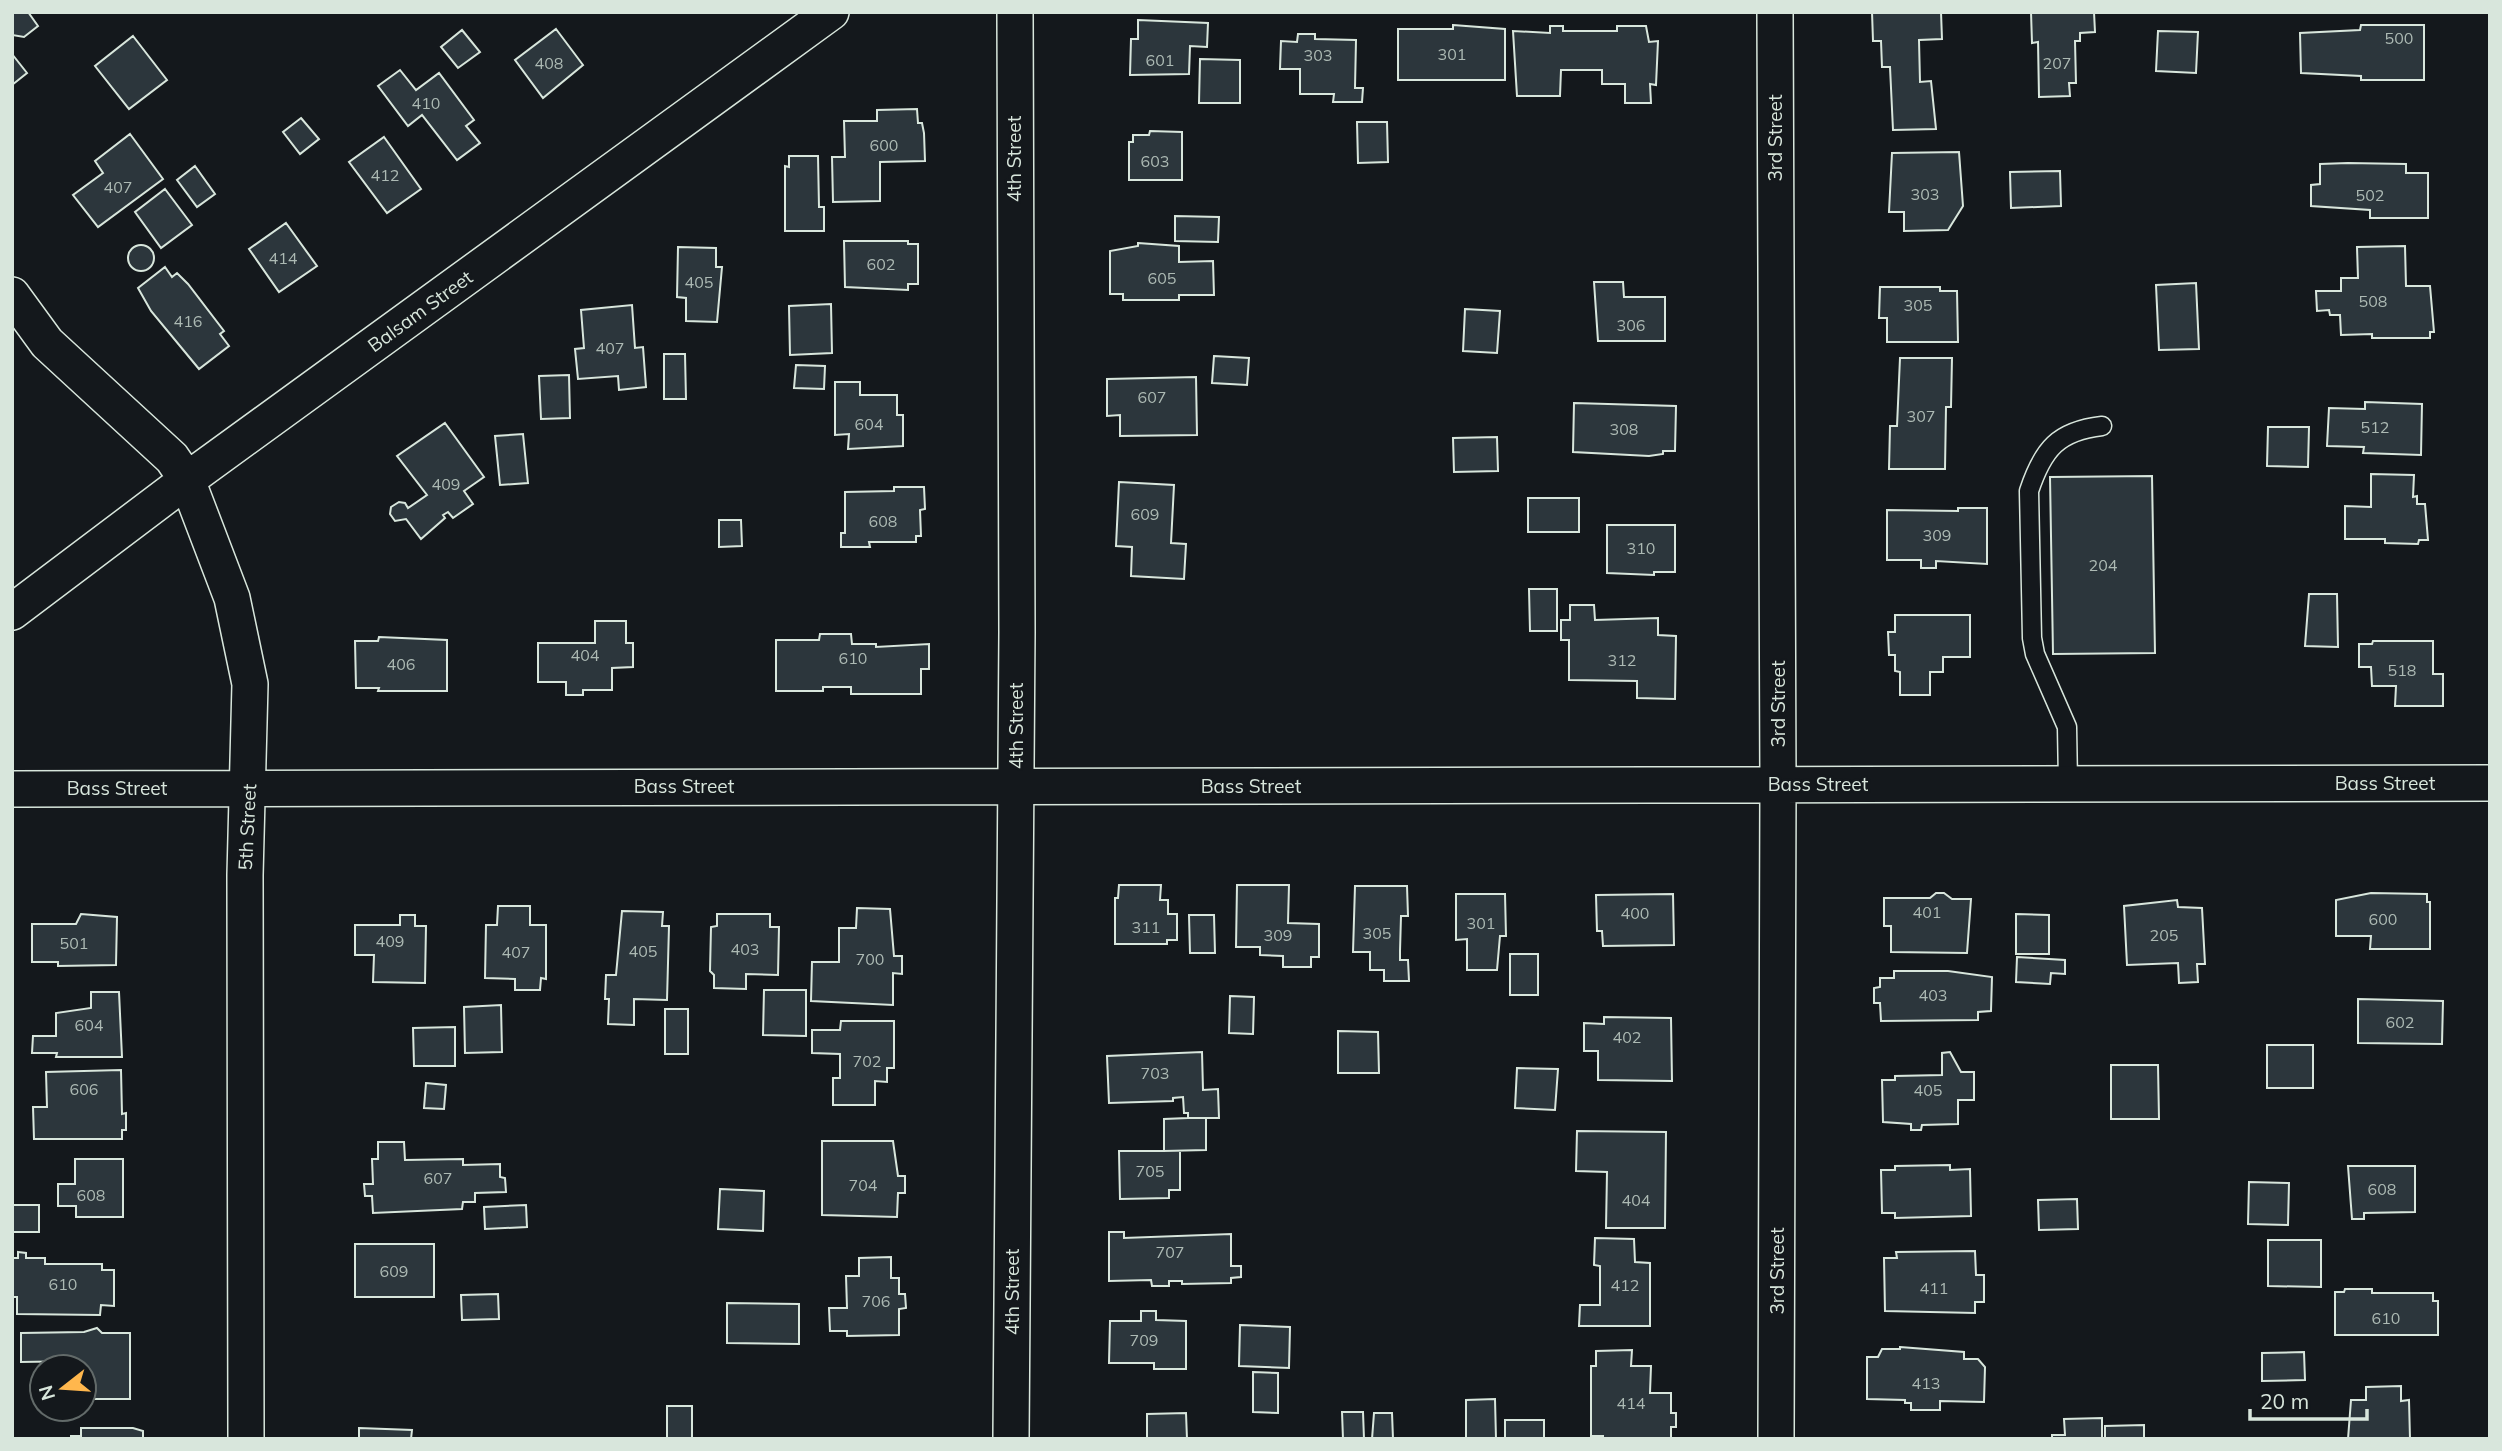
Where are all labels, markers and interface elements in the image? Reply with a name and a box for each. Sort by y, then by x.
house number: 500 [2385,28,2413,48]
house number: 301 [1438,44,1466,64]
house number: 303 [1304,45,1332,65]
house number: 601 [1146,50,1174,70]
house number: 408 [535,53,563,73]
house number: 207 [2043,53,2071,73]
house number: 410 [412,93,440,113]
street label: 3rd Street [1763,94,1787,182]
street label: 4th Street [1002,115,1026,202]
house number: 600 [870,135,898,155]
house number: 603 [1141,151,1169,171]
house number: 412 [371,165,399,185]
house number: 407 [104,177,132,197]
house number: 303 [1911,184,1939,204]
house number: 502 [2356,185,2384,205]
house number: 414 [269,248,298,268]
house number: 602 [867,254,895,274]
street label: Balsam Street [363,265,477,357]
house number: 605 [1148,268,1176,288]
house number: 405 [685,272,713,292]
house number: 508 [2359,291,2387,311]
house number: 305 [1904,295,1932,315]
house number: 416 [174,311,202,331]
house number: 306 [1617,315,1645,335]
house number: 407 [596,338,624,358]
house number: 607 [1138,387,1166,407]
house number: 307 [1907,406,1935,426]
house number: 604 [855,414,884,434]
house number: 512 [2361,417,2389,437]
house number: 308 [1610,419,1638,439]
house number: 409 [432,474,460,494]
house number: 609 [1131,504,1159,524]
house number: 608 [869,511,897,531]
house number: 309 [1923,525,1951,545]
house number: 310 [1627,538,1655,558]
house number: 204 [2089,555,2118,575]
house number: 404 [571,645,600,665]
house number: 610 [839,648,867,668]
house number: 312 [1608,650,1636,670]
house number: 406 [387,654,415,674]
street label: 3rd Street [1766,660,1790,748]
house number: 518 [2388,660,2416,680]
street label: 4th Street [1004,682,1028,769]
street label: Bass Street [2335,771,2436,795]
street label: Bass Street [1768,772,1869,796]
street label: Bass Street [634,774,735,798]
street label: Bass Street [1201,774,1302,798]
street label: Bass Street [67,776,168,800]
street label: 5th Street [233,783,261,871]
house number: 401 [1913,902,1941,922]
house number: 400 [1621,903,1649,923]
house number: 600 [2369,909,2397,929]
house number: 301 [1467,913,1495,933]
house number: 311 [1132,917,1160,937]
house number: 305 [1363,923,1391,943]
house number: 309 [1264,925,1292,945]
house number: 205 [2150,925,2178,945]
house number: 409 [376,931,404,951]
house number: 501 [60,933,88,953]
house number: 403 [731,939,759,959]
house number: 405 [629,941,657,961]
house number: 407 [502,942,530,962]
house number: 700 [856,949,884,969]
house number: 403 [1919,985,1947,1005]
house number: 602 [2386,1012,2414,1032]
house number: 604 [75,1015,104,1035]
house number: 402 [1613,1027,1641,1047]
house number: 702 [853,1051,881,1071]
house number: 703 [1141,1063,1169,1083]
house number: 606 [70,1079,98,1099]
house number: 405 [1914,1080,1942,1100]
house number: 705 [1136,1161,1164,1181]
house number: 607 [424,1168,452,1188]
house number: 704 [849,1175,878,1195]
house number: 608 [2368,1179,2396,1199]
house number: 608 [77,1185,105,1205]
house number: 404 [1622,1190,1651,1210]
street label: 3rd Street [1765,1227,1789,1315]
house number: 707 [1156,1242,1184,1262]
street label: 4th Street [1000,1248,1024,1335]
house number: 609 [380,1261,408,1281]
house number: 610 [49,1274,77,1294]
house number: 412 [1611,1275,1639,1295]
house number: 411 [1920,1278,1948,1298]
house number: 706 [862,1291,890,1311]
house number: 610 [2372,1308,2400,1328]
house number: 709 [1130,1330,1158,1350]
north arrow [28,1353,98,1423]
house number: 413 [1912,1373,1940,1393]
scale bar [2250,1378,2367,1422]
text: N [33,1383,60,1403]
text: 20 m [2260,1388,2309,1414]
house number: 414 [1617,1393,1646,1413]

